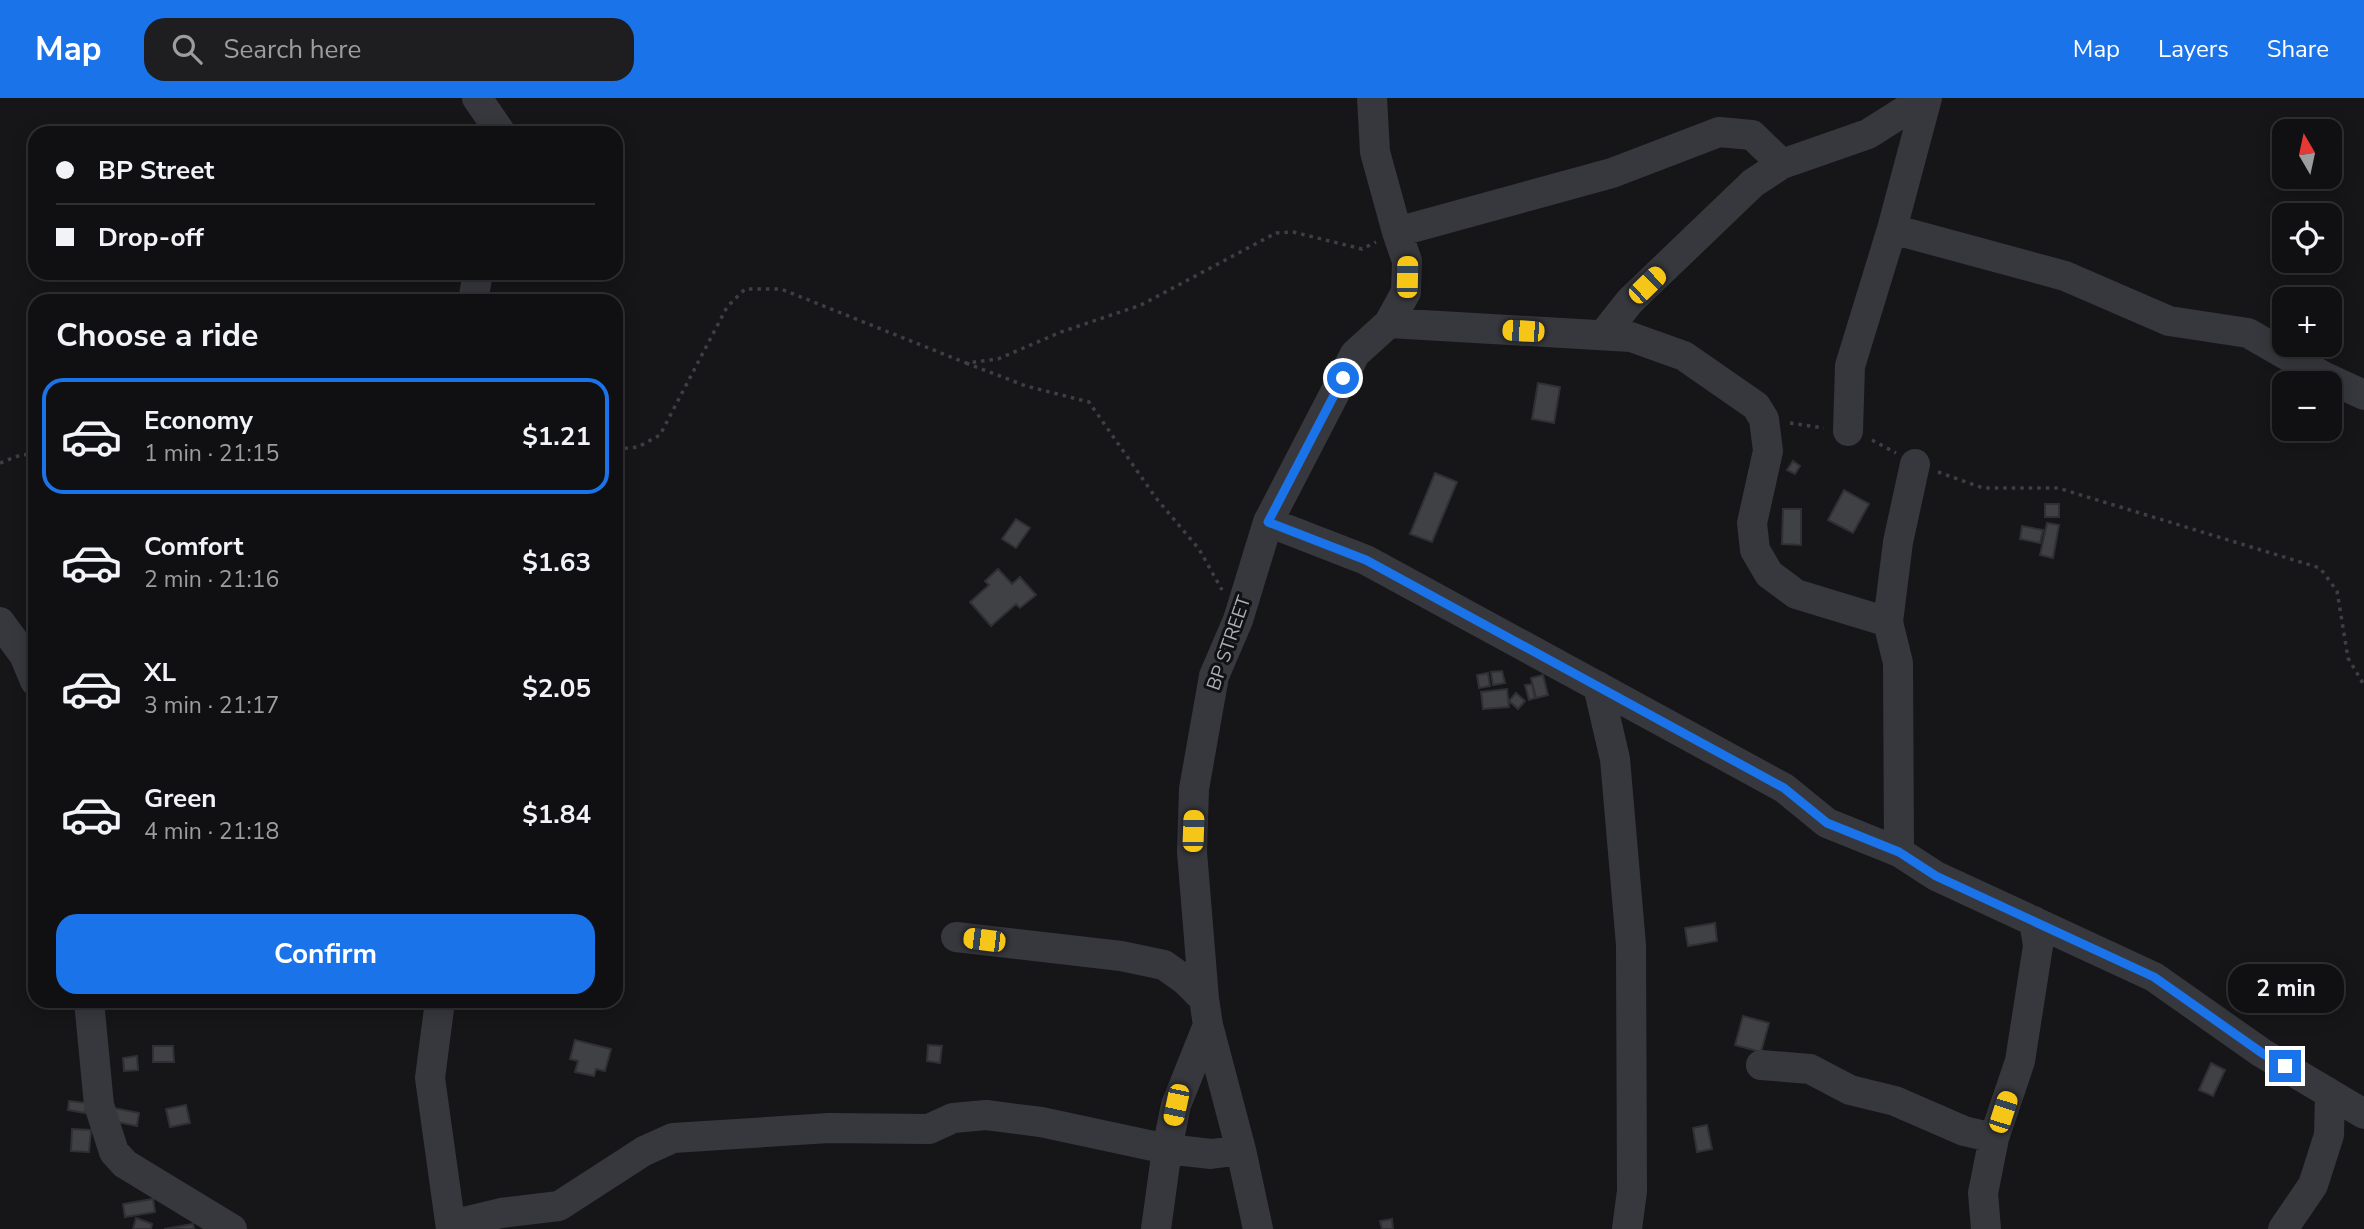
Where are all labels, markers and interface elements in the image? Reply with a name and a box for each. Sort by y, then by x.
search box [144,18,634,81]
text: Map [35,27,102,72]
icon: search [168,30,206,68]
text: Search here [224,32,361,67]
text: Map [2073,33,2120,65]
text: Layers [2158,33,2229,65]
text: Share [2267,33,2329,65]
north arrow [2272,119,2342,189]
map controls [2272,119,2342,441]
text: BP Street [98,153,214,188]
button: locate [2272,203,2342,273]
text: Drop-off [98,220,204,255]
car [1397,256,1418,298]
car [1625,263,1670,307]
button: + [2272,287,2342,357]
text: Choose a ride [56,314,258,357]
car [1502,319,1545,343]
route start [1327,362,1359,394]
button: − [2272,371,2342,441]
text: Economy [144,403,253,438]
icon: car [60,405,123,468]
text: $1.21 [522,419,591,454]
text: 1 min · 21:15 [144,438,279,469]
text: Comfort [144,529,244,564]
icon: car [60,531,123,594]
text: $1.63 [522,545,591,580]
text: 2 min · 21:16 [144,564,279,595]
street label: BP STREET [1201,592,1258,694]
text: XL [144,655,176,690]
icon: car [60,657,123,720]
text: $2.05 [522,671,591,706]
text: 3 min · 21:17 [144,690,279,721]
text: Green [144,781,217,816]
icon: car [60,783,123,846]
text: $1.84 [522,797,591,832]
car [1182,810,1205,852]
text: 4 min · 21:18 [144,816,279,847]
button: Confirm [56,914,595,994]
car [962,927,1007,953]
callout: 2 min [2227,964,2343,1014]
text: 2 min [2256,973,2316,1004]
route end [2269,1050,2301,1082]
car [1162,1082,1191,1128]
car [1987,1089,2020,1135]

